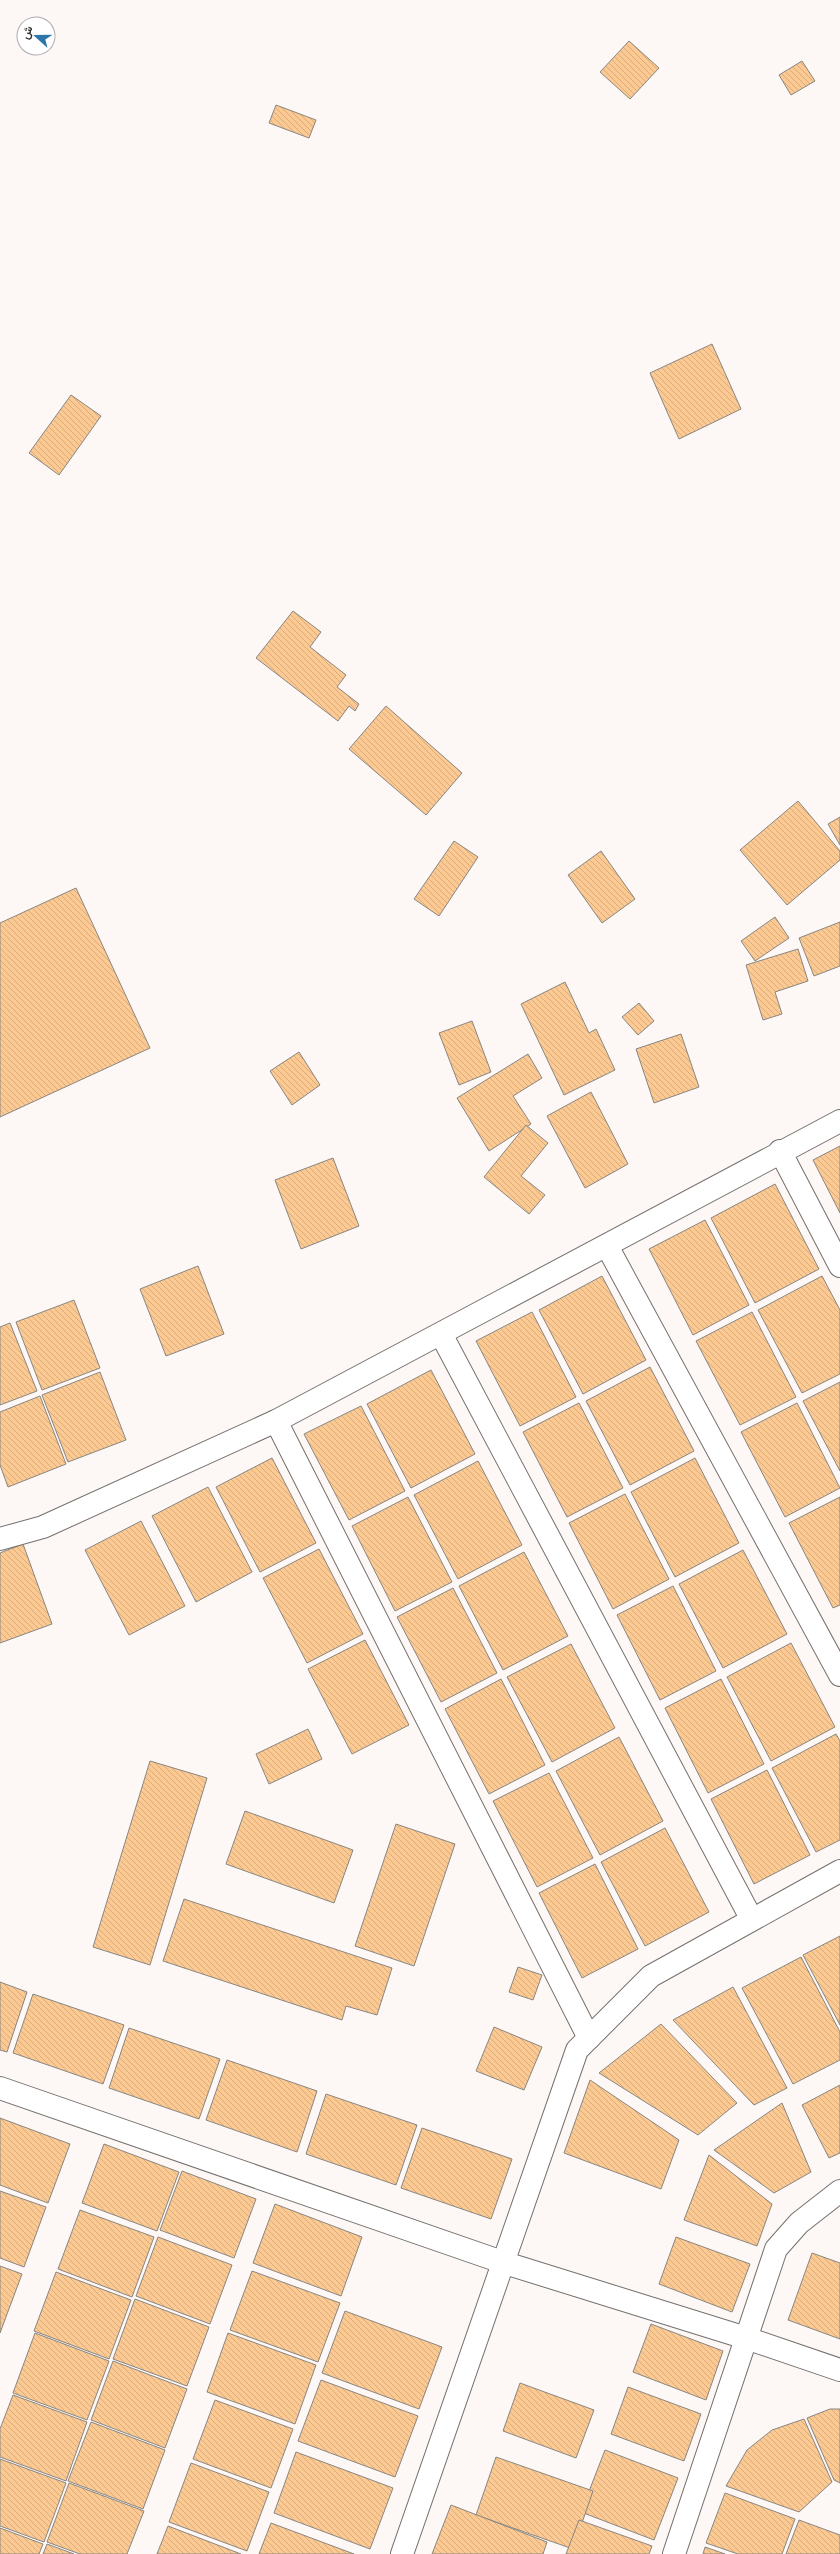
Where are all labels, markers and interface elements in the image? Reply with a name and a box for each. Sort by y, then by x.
north arrow [16,16,56,56]
text: ش [19,24,36,41]

